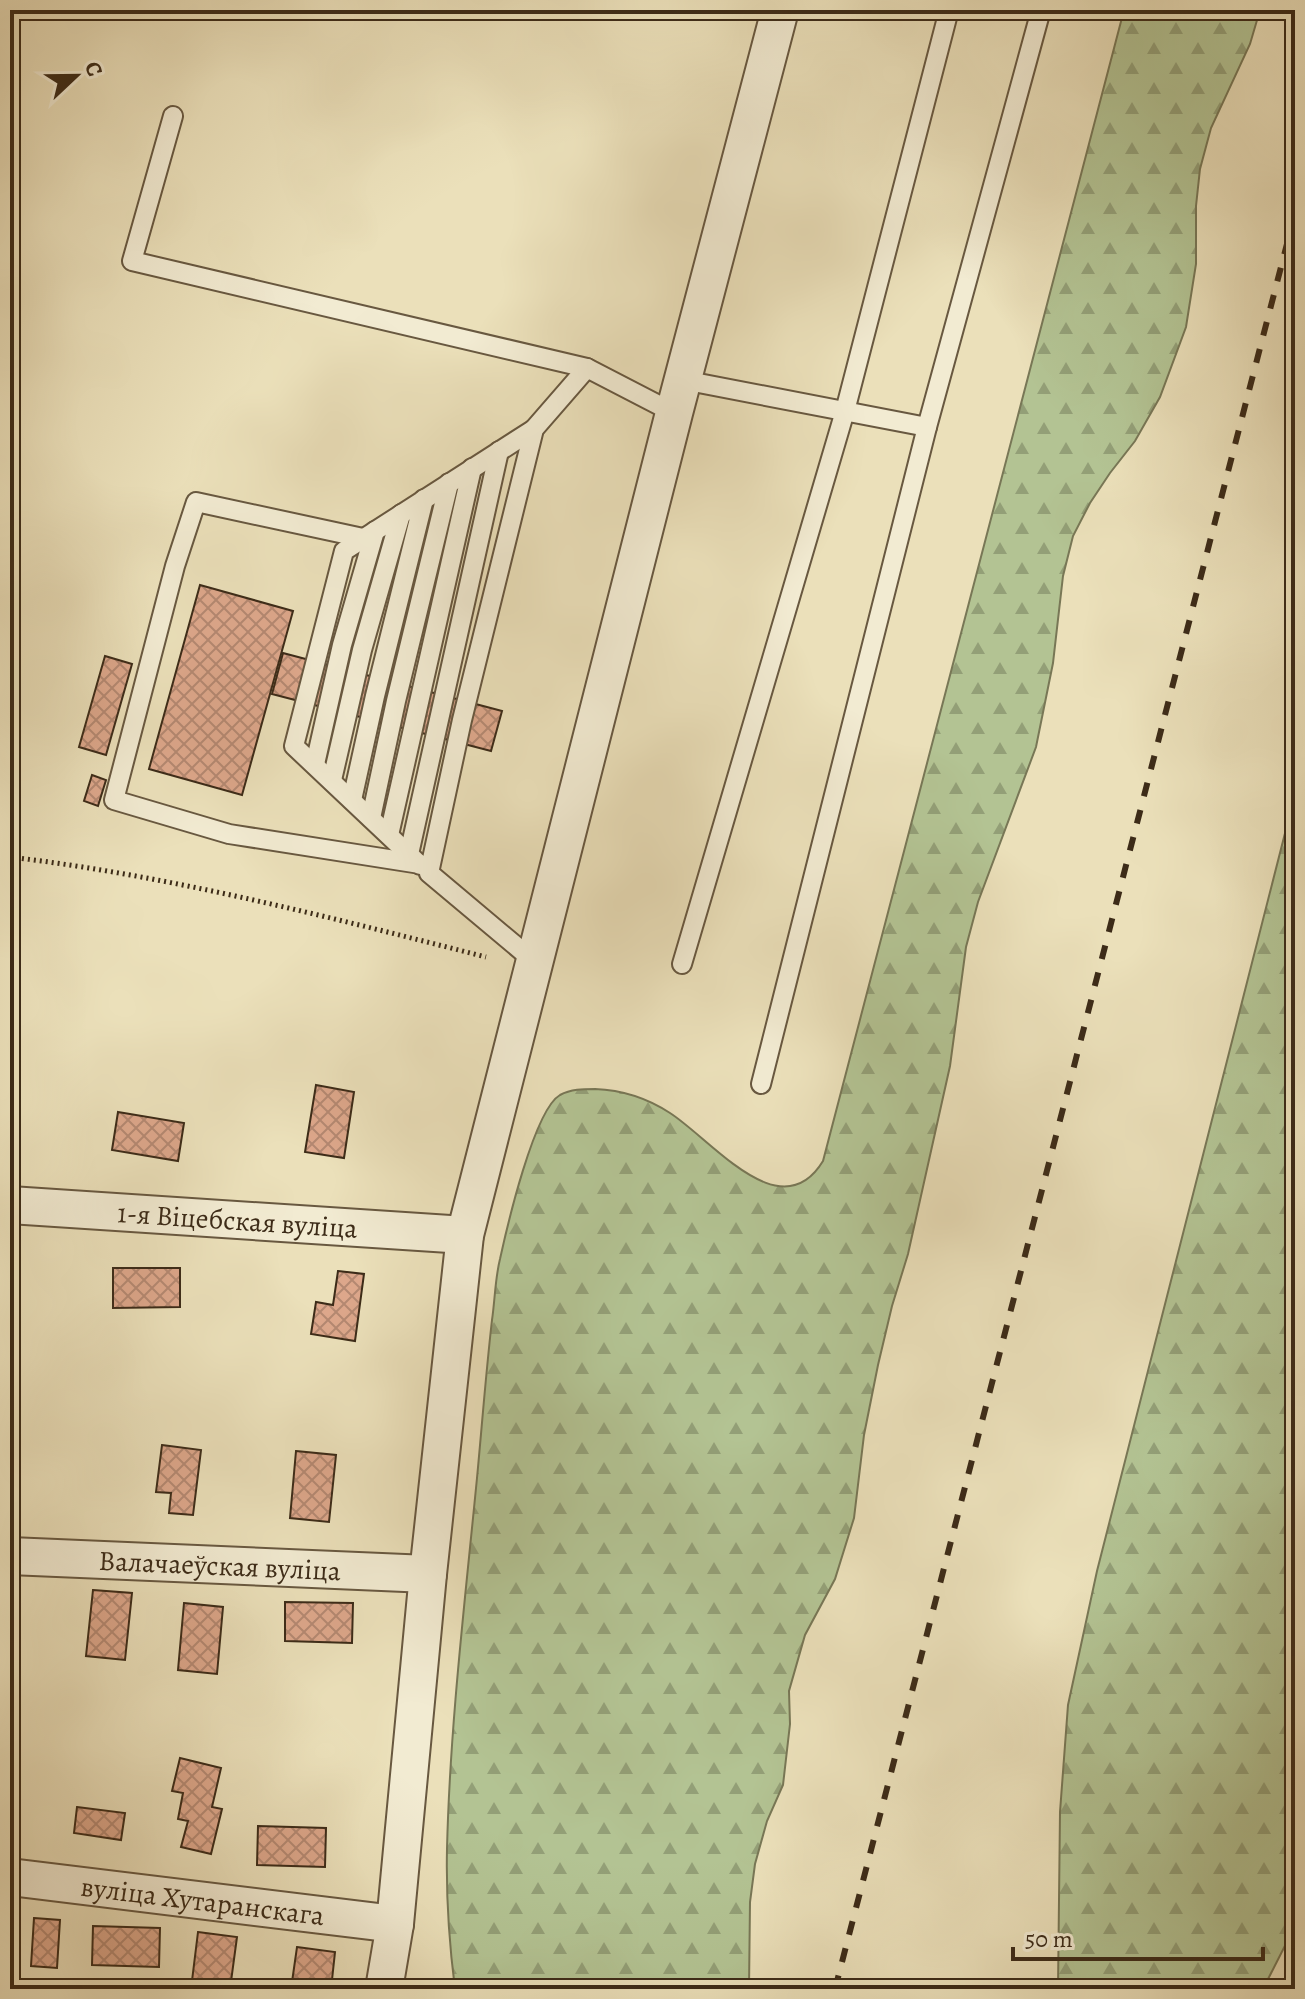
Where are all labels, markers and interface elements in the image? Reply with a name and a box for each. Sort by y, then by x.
north arrow [36,36,116,116]
text: С [77,57,110,81]
street label: 1-я Віцебская вуліца [116,1194,359,1248]
street label: Валачаеўская вуліца [98,1542,342,1590]
street label: вуліца Хутаранскага [79,1868,326,1935]
scale bar [1013,1911,1263,1961]
text: 50 m [1025,1923,1073,1955]

